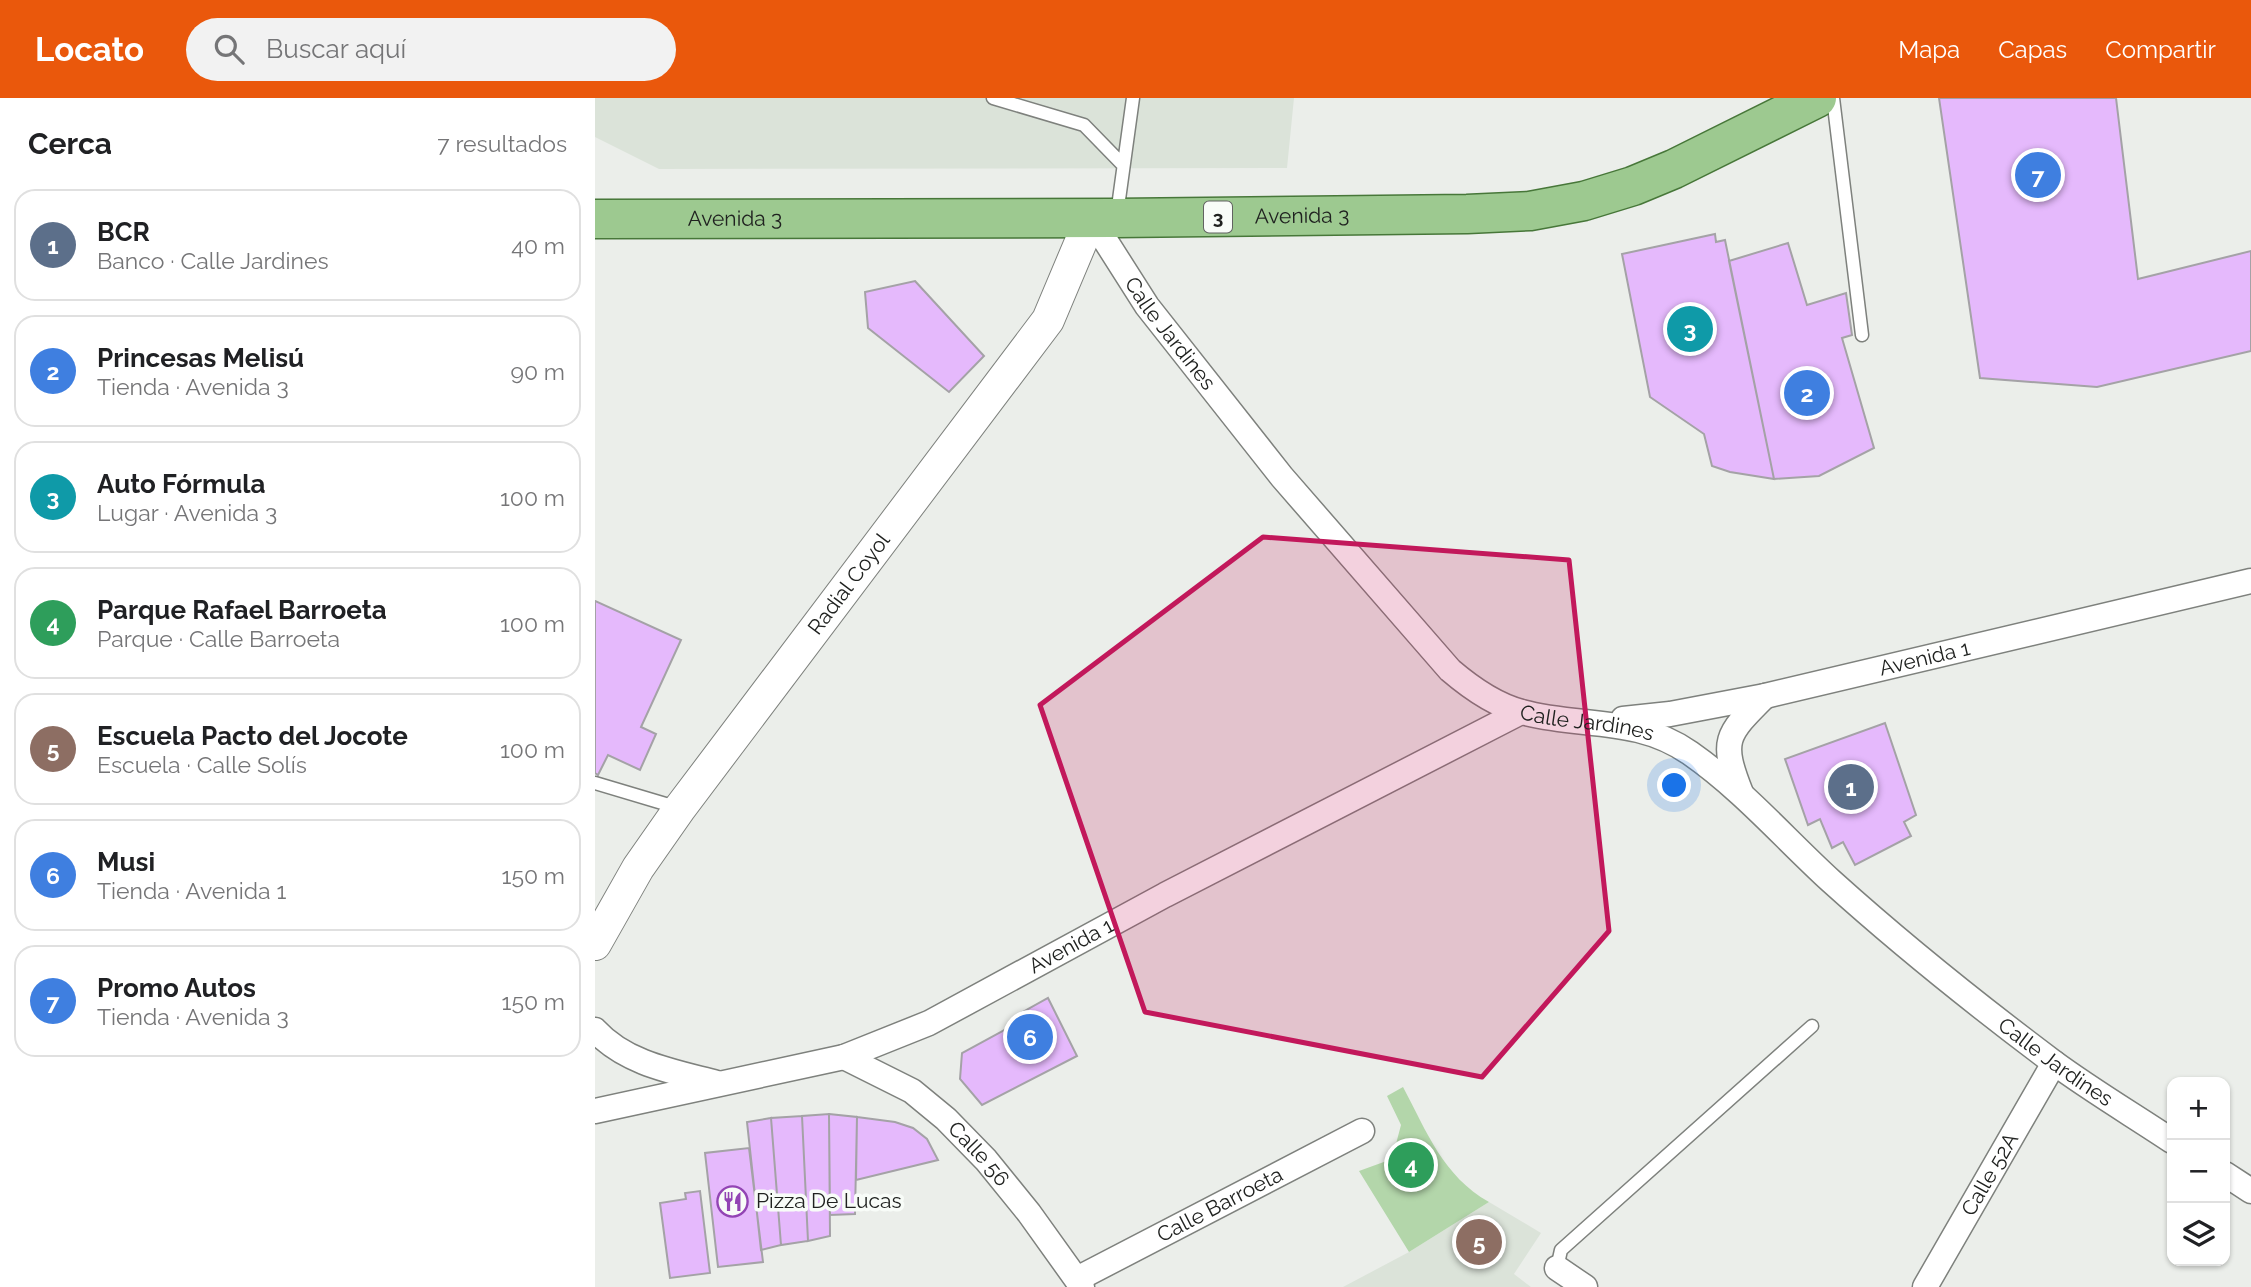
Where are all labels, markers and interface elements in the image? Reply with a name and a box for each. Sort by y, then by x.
search box [186,18,676,81]
text: Locato [35,30,144,69]
icon: search [210,30,248,68]
text: Buscar aquí [266,34,406,64]
text: Mapa [1898,35,1960,64]
text: Capas [1998,35,2067,64]
text: Compartir [2105,35,2216,64]
text: Cerca [28,126,112,161]
text: 7 resultados [437,130,567,157]
pin: 7 [2015,149,2061,201]
road number: 3 [1204,202,1232,232]
street label: Avenida 3 [1255,202,1349,228]
street label: Avenida 3 [688,206,782,231]
text: BCR [97,217,150,247]
text: 1 [47,232,59,259]
text: 40 m [511,232,565,259]
text: Banco · Calle Jardines [97,247,329,274]
street label: Calle Jardines [1120,272,1221,395]
pin: 3 [1667,303,1713,355]
text: Princesas Melisú [97,343,304,373]
text: 2 [47,358,59,385]
text: 90 m [510,358,565,385]
pin: 2 [1784,367,1830,419]
text: Tienda · Avenida 3 [97,373,289,400]
text: Auto Fórmula [97,469,265,499]
text: 3 [47,484,59,511]
text: 100 m [500,484,565,511]
text: Lugar · Avenida 3 [97,499,277,526]
street label: Radial Coyol [802,528,895,639]
text: Parque Rafael Barroeta [97,595,387,625]
text: 4 [46,610,60,637]
text: 100 m [500,610,565,637]
text: Parque · Calle Barroeta [97,625,340,652]
street label: Avenida 1 [1877,635,1972,681]
street label: Calle Jardines [1518,699,1657,746]
text: Escuela Pacto del Jocote [97,721,408,751]
text: 5 [47,736,59,763]
text: 100 m [500,736,565,763]
text: Escuela · Calle Solís [97,751,307,778]
pin: 1 [1828,761,1874,813]
your location [1657,768,1691,802]
text: Musi [97,847,155,877]
text: 6 [46,862,60,889]
text: 150 m [502,862,565,889]
text: Tienda · Avenida 1 [97,877,286,904]
street label: Avenida 1 [1024,912,1117,978]
text: Promo Autos [97,973,256,1003]
text: 7 [47,988,59,1015]
text: 150 m [502,988,565,1015]
text: Tienda · Avenida 3 [97,1003,289,1030]
pin: 6 [1007,1011,1053,1063]
street label: Calle Jardines [1994,1012,2118,1111]
map controls [2167,1077,2230,1266]
button: + [2167,1077,2230,1140]
street label: Calle 56 [943,1116,1015,1191]
street label: Calle 52A [1956,1128,2023,1220]
pin: 4 [1388,1139,1434,1191]
button: − [2167,1140,2230,1203]
street label: Calle Barroeta [1153,1161,1287,1247]
restaurant icon: Pizza De Lucas [716,1184,750,1218]
place label: Pizza De Lucas [756,1188,902,1213]
button: layers [2167,1203,2230,1266]
pin: 5 [1456,1216,1502,1268]

